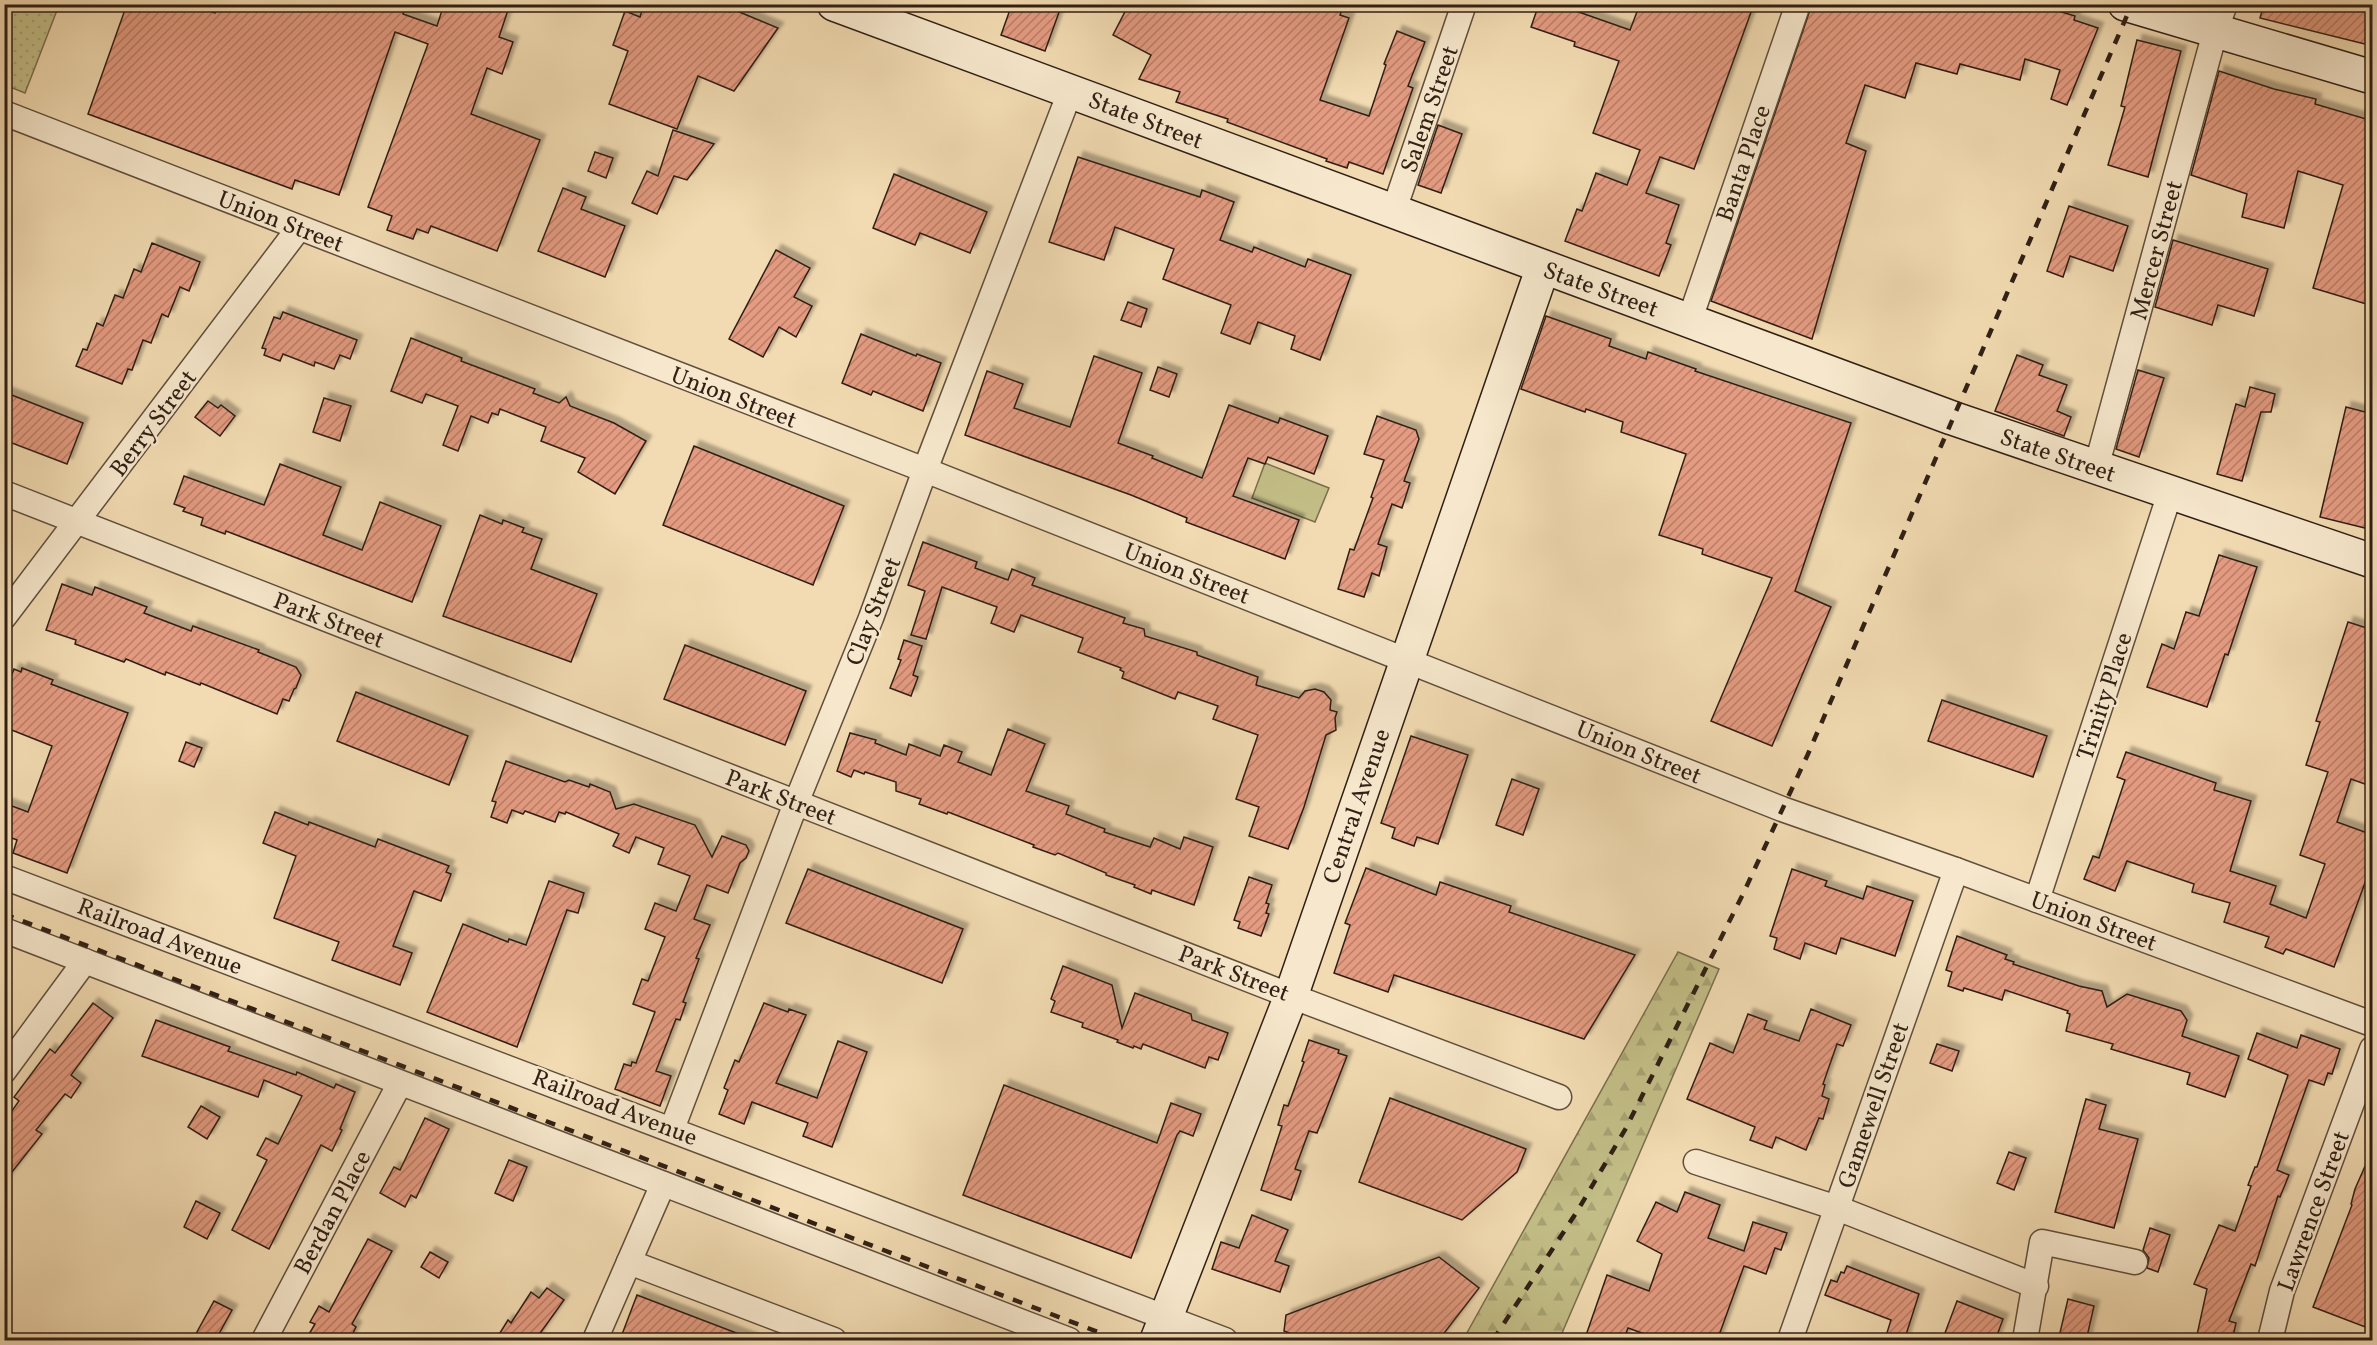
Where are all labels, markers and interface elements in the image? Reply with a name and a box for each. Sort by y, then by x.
street label: Salem Street [1393,41,1469,178]
street label: State Street [1083,84,1208,159]
street label: Banta Place [1709,101,1781,227]
street label: Mercer Street [2123,177,2193,324]
street label: Union Street [212,183,348,262]
street label: State Street [1538,254,1663,327]
street label: Union Street [665,359,801,438]
street label: Berry Street [103,363,206,485]
street label: State Street [1995,421,2120,493]
street label: Union Street [1118,535,1254,614]
street label: Clay Street [839,552,911,671]
street label: Park Street [268,585,389,659]
street label: Trinity Place [2069,628,2143,765]
street label: Union Street [1570,713,1706,794]
street label: Central Avenue [1315,724,1400,889]
street label: Park Street [720,762,841,836]
street label: Union Street [2025,884,2161,962]
street label: Railroad Avenue [72,891,247,985]
street label: Park Street [1173,938,1294,1012]
street label: Gamewell Street [1831,1018,1919,1193]
street label: Railroad Avenue [527,1062,702,1156]
street label: Lawrence Street [2270,1127,2360,1297]
street label: Berdan Place [287,1145,381,1281]

